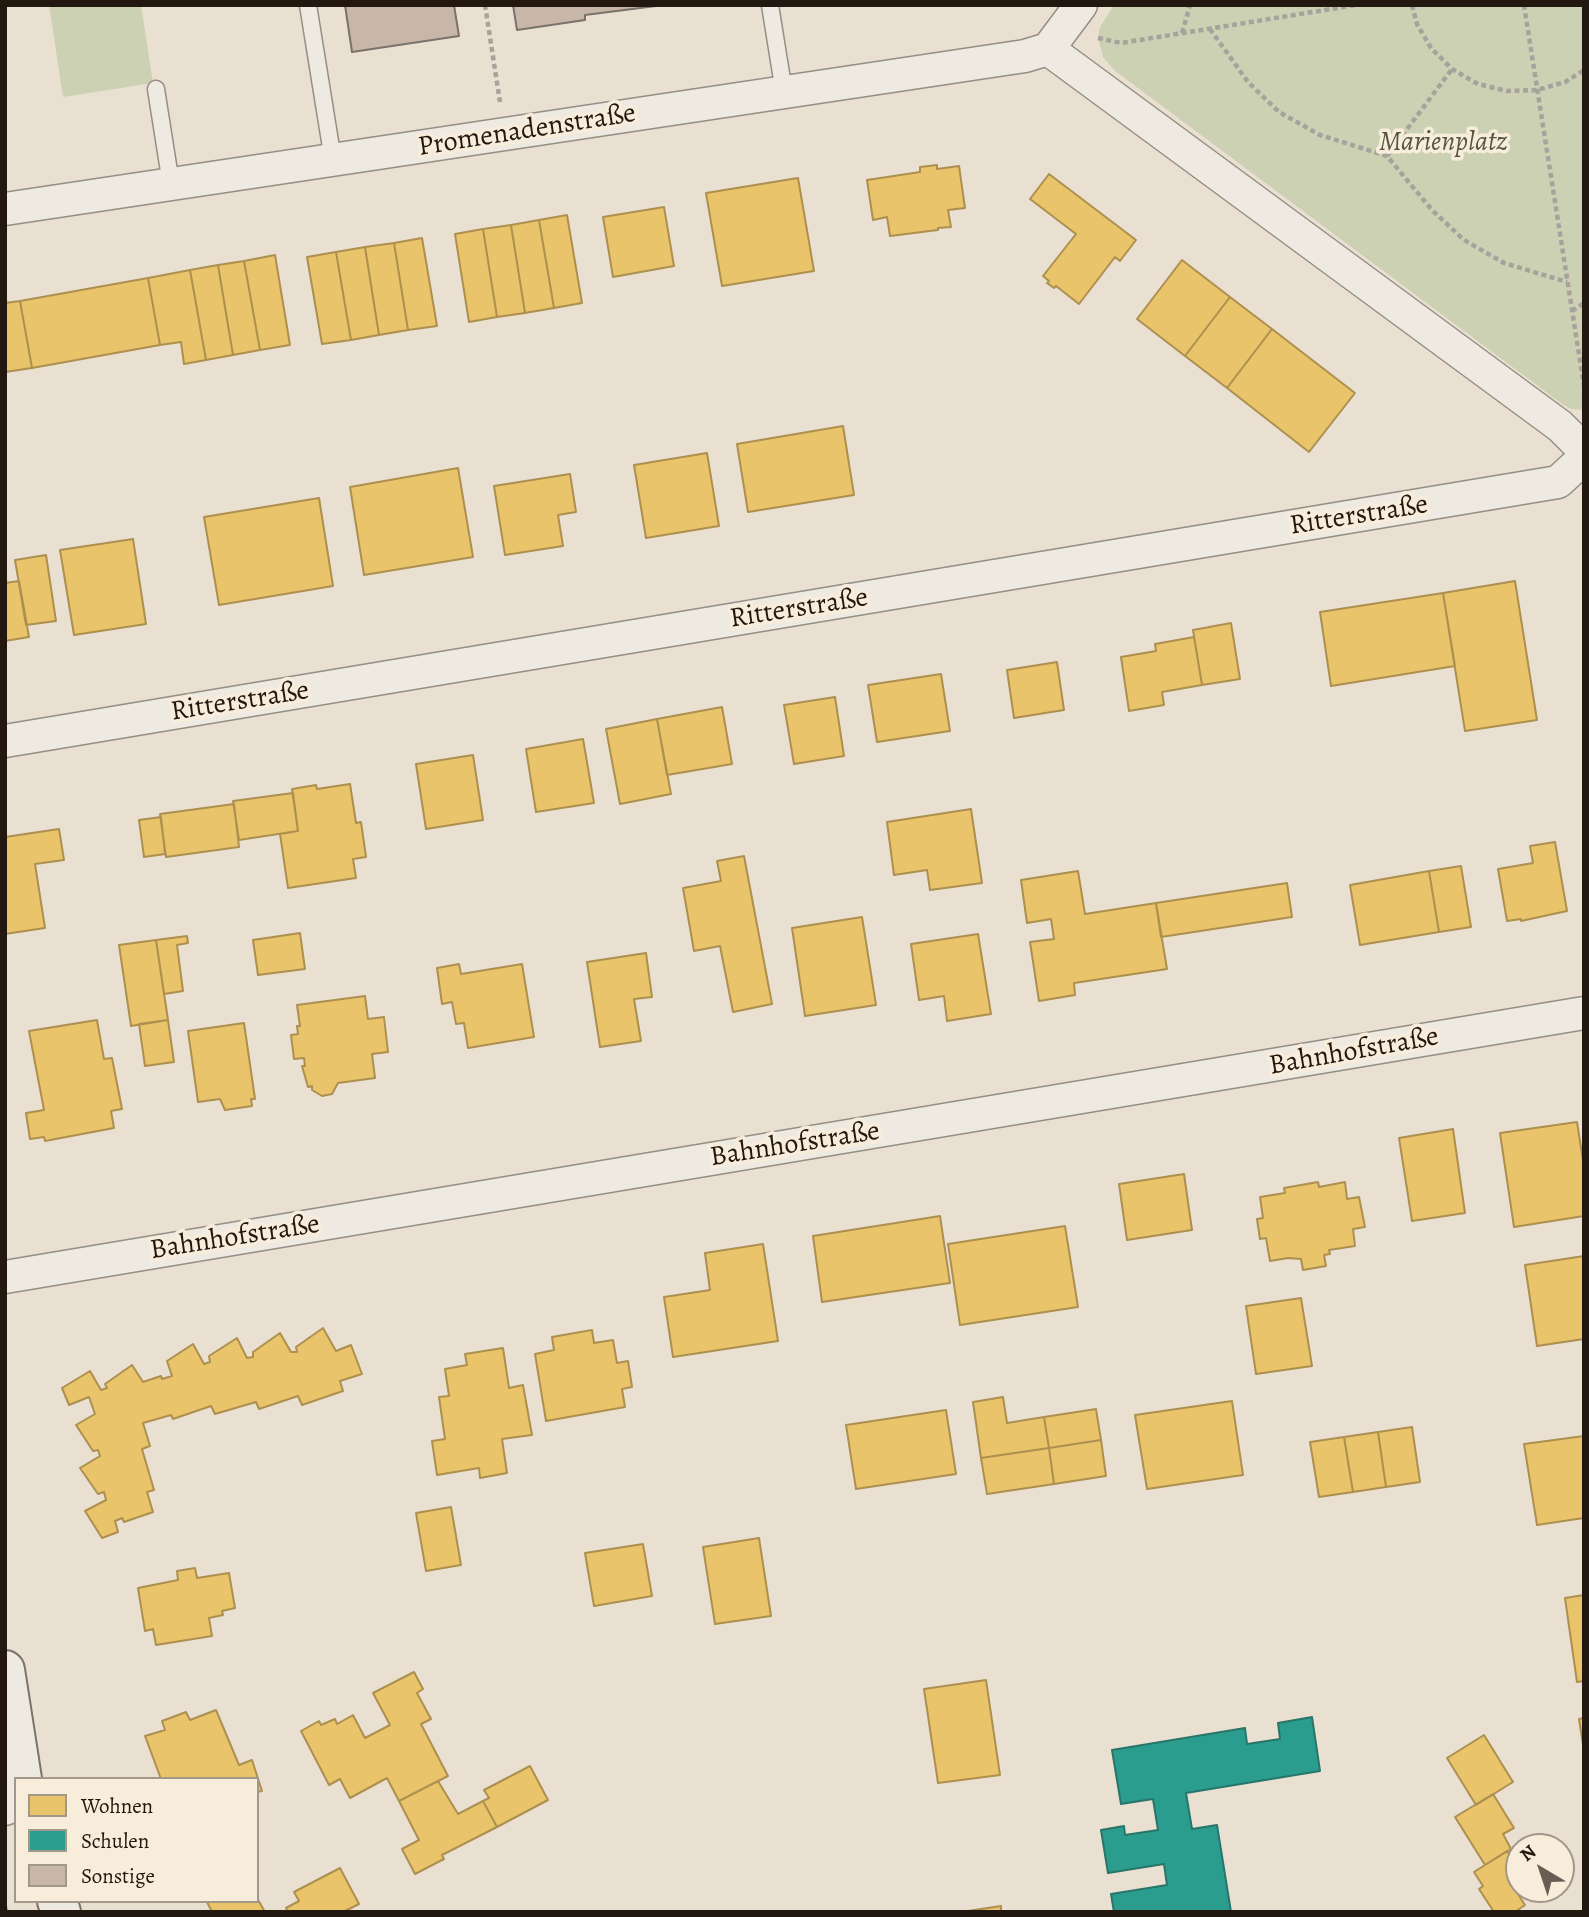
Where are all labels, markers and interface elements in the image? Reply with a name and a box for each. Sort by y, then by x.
street label: Promenadenstraße [416,97,638,165]
park label: Marienplatz [1379,126,1507,160]
street label: Ritterstraße [1287,488,1431,544]
street label: Ritterstraße [727,581,871,637]
street label: Ritterstraße [168,674,312,730]
street label: Bahnhofstraße [1267,1021,1441,1083]
street label: Bahnhofstraße [708,1115,882,1175]
street label: Bahnhofstraße [148,1208,322,1268]
legend [14,1777,259,1903]
text: Wohnen [81,1792,153,1820]
text: Schulen [81,1827,149,1855]
north arrow [1505,1833,1575,1903]
text: N [1514,1839,1542,1868]
text: Sonstige [81,1862,155,1890]

